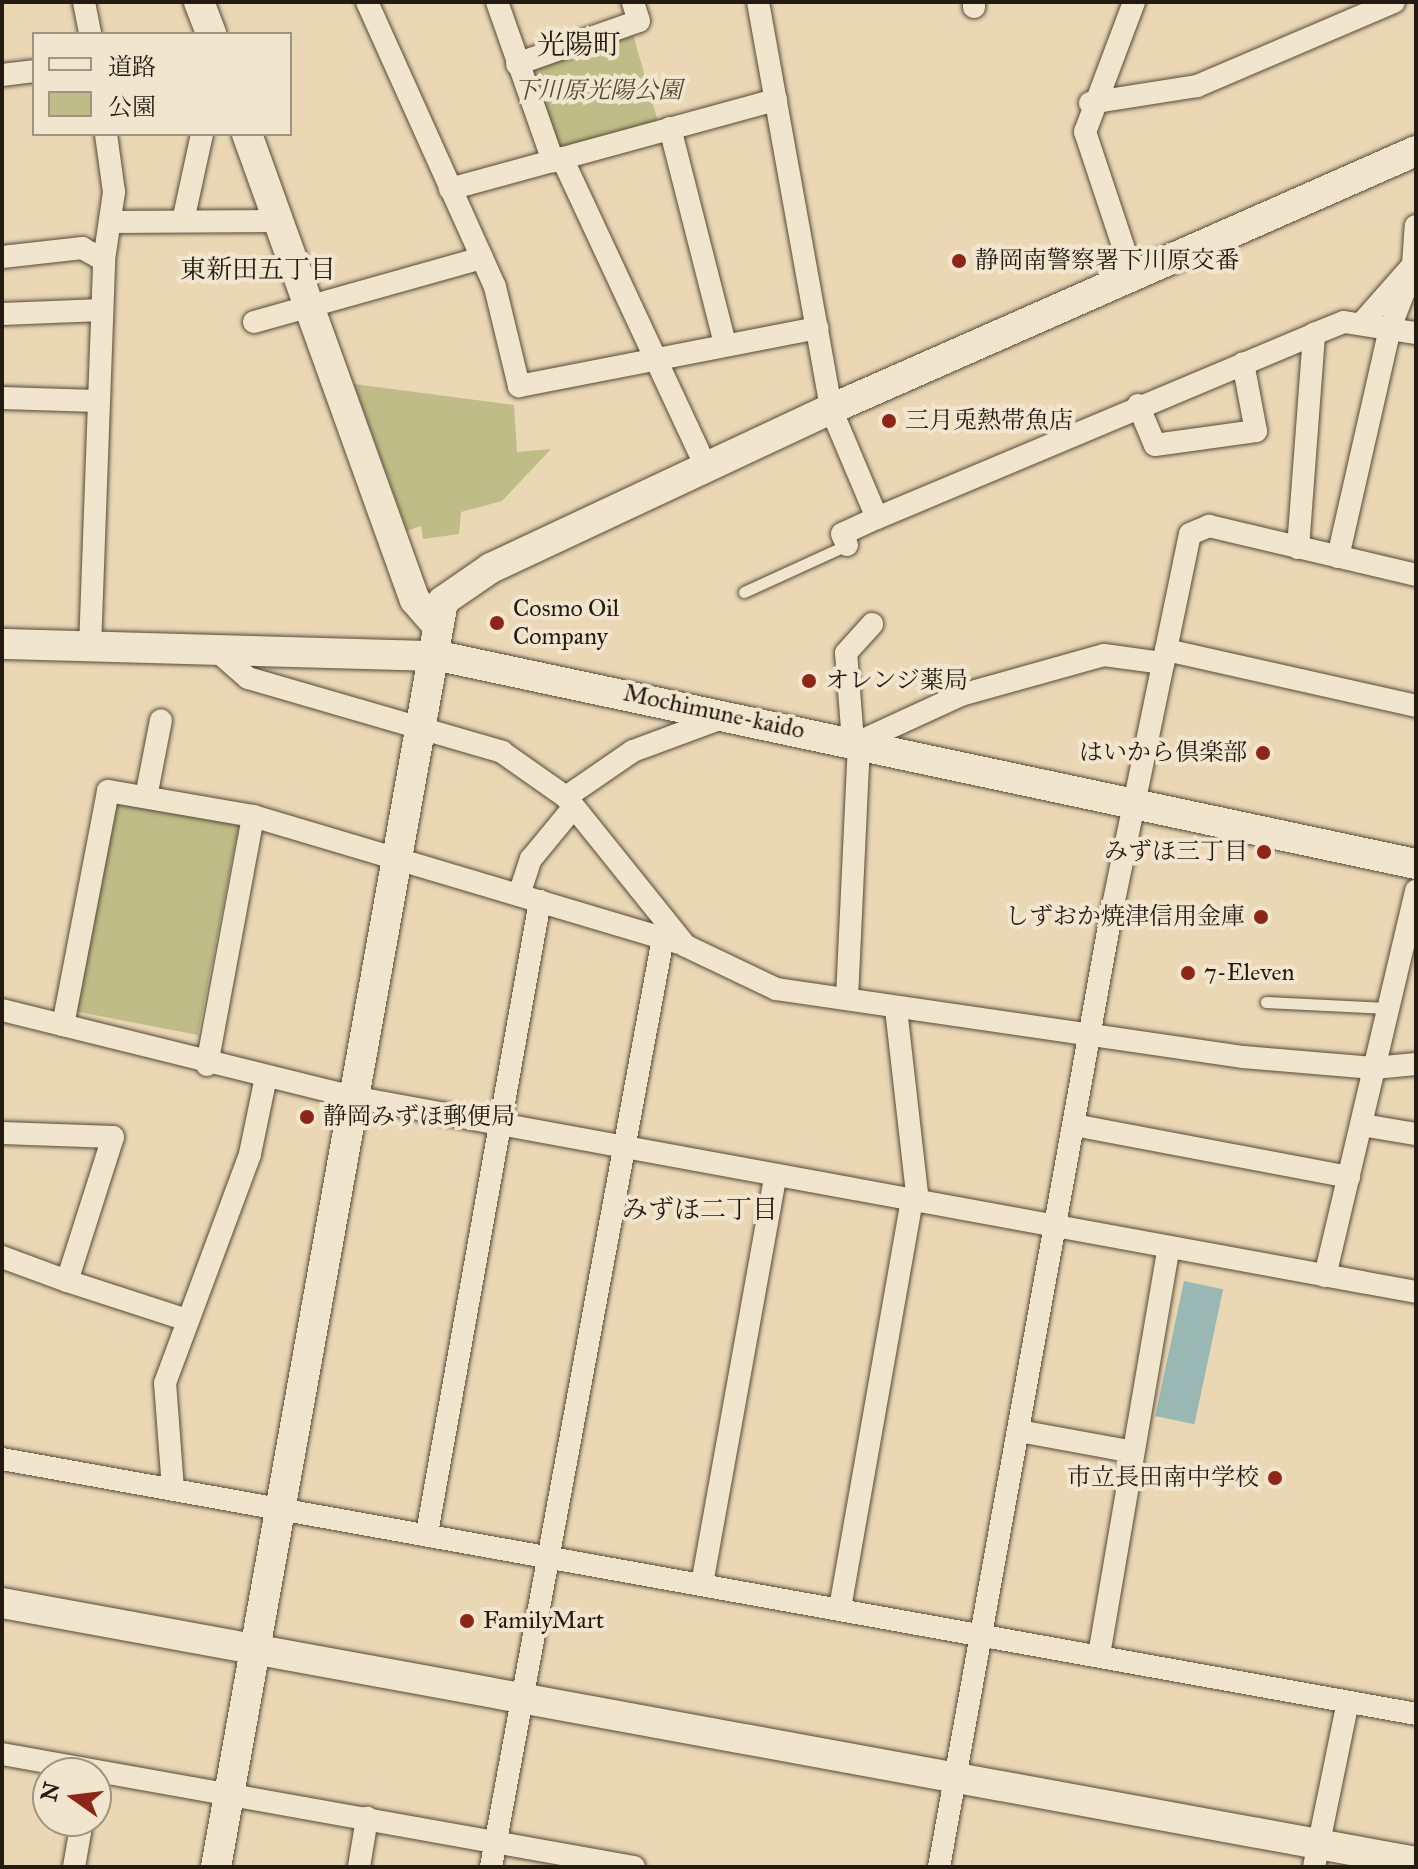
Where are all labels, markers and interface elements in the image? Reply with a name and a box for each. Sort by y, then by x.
district label: 光陽町 [537,28,621,62]
legend [32,32,292,136]
text: 道路 [108,52,156,82]
park label: 下川原光陽公園 [514,77,682,105]
text: 公園 [108,92,156,122]
place label: 静岡南警察署下川原交番 [975,247,1239,275]
marker: 静岡南警察署下川原交番 [950,252,968,270]
district label: 東新田五丁目 [180,254,336,286]
place label: 三月兎熱帯魚店 [905,407,1073,435]
marker: 三月兎熱帯魚店 [880,412,898,430]
place label: Cosmo Oil Company [513,595,619,651]
marker: Cosmo Oil Company [488,614,506,632]
place label: オレンジ薬局 [825,667,969,695]
marker: オレンジ薬局 [800,672,818,690]
street label: Mochimune-kaido [621,679,807,745]
place label: はいから倶楽部 [1079,739,1247,767]
marker: はいから倶楽部 [1254,744,1272,762]
place label: みずほ三丁目 [1104,838,1248,866]
marker: みずほ三丁目 [1255,843,1273,861]
place label: しずおか焼津信用金庫 [1005,903,1245,931]
marker: しずおか焼津信用金庫 [1252,908,1270,926]
place label: 7-Eleven [1204,959,1294,987]
marker: 7-Eleven [1179,964,1197,982]
place label: 静岡みずほ郵便局 [323,1103,515,1131]
marker: 静岡みずほ郵便局 [298,1108,316,1126]
district label: みずほ二丁目 [622,1194,778,1226]
place label: 市立長田南中学校 [1067,1464,1259,1492]
marker: 市立長田南中学校 [1266,1469,1284,1487]
place label: FamilyMart [483,1607,604,1635]
marker: FamilyMart [458,1612,476,1630]
north arrow [32,1757,112,1837]
text: N [35,1779,66,1804]

